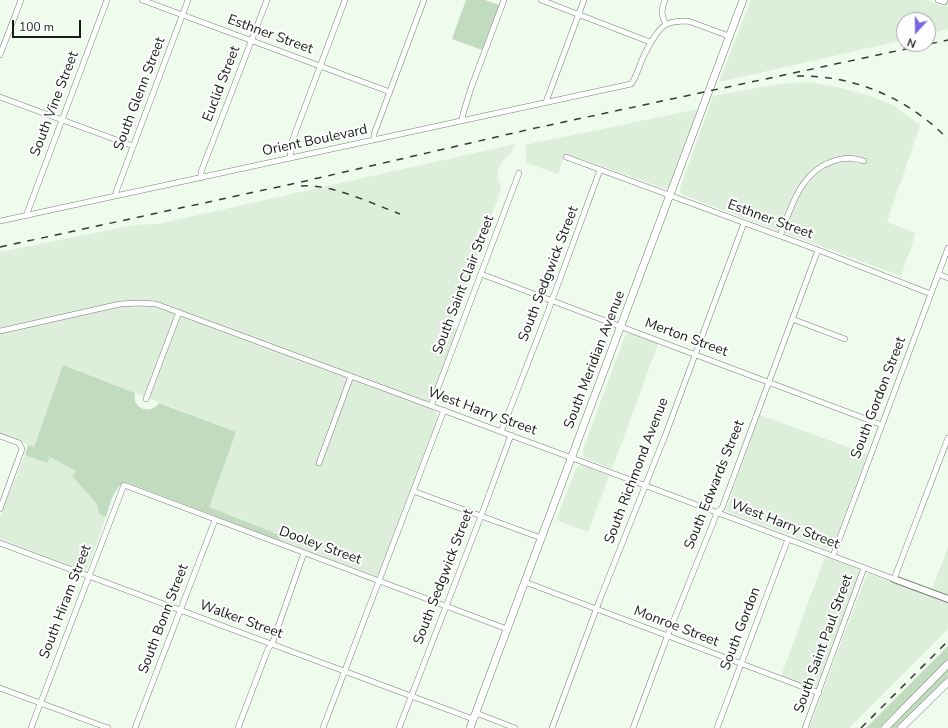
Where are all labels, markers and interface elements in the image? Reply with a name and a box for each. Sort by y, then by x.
scale bar [14,12,83,38]
street label: Esthner Street [225,12,315,58]
north arrow [896,12,936,52]
text: 100 m [19,19,54,35]
text: N [905,34,918,51]
street label: South Glenn Street [111,35,169,153]
street label: Euclid Street [200,44,244,124]
street label: South Vine Street [27,49,83,159]
street label: Orient Boulevard [261,122,369,160]
street label: Esthner Street [725,197,815,243]
street label: South Sedgwick Street [515,204,583,344]
street label: South Saint Clair Street [430,213,498,357]
street label: South Meridian Avenue [561,289,629,431]
street label: Merton Street [642,315,730,361]
street label: South Gordon Street [848,335,910,461]
street label: West Harry Street [425,384,539,440]
street label: South Richmond Avenue [601,396,673,546]
street label: South Edwards Street [681,418,749,552]
street label: West Harry Street [728,497,842,553]
street label: South Sedgwick Street [410,507,478,647]
street label: Dooley Street [277,523,363,569]
street label: South Hiram Street [37,543,95,661]
street label: South Bonn Street [135,562,193,676]
street label: South Saint Paul Street [791,572,857,716]
street label: South Gordon [717,585,765,673]
street label: Walker Street [197,597,285,643]
street label: Monroe Street [631,603,721,651]

